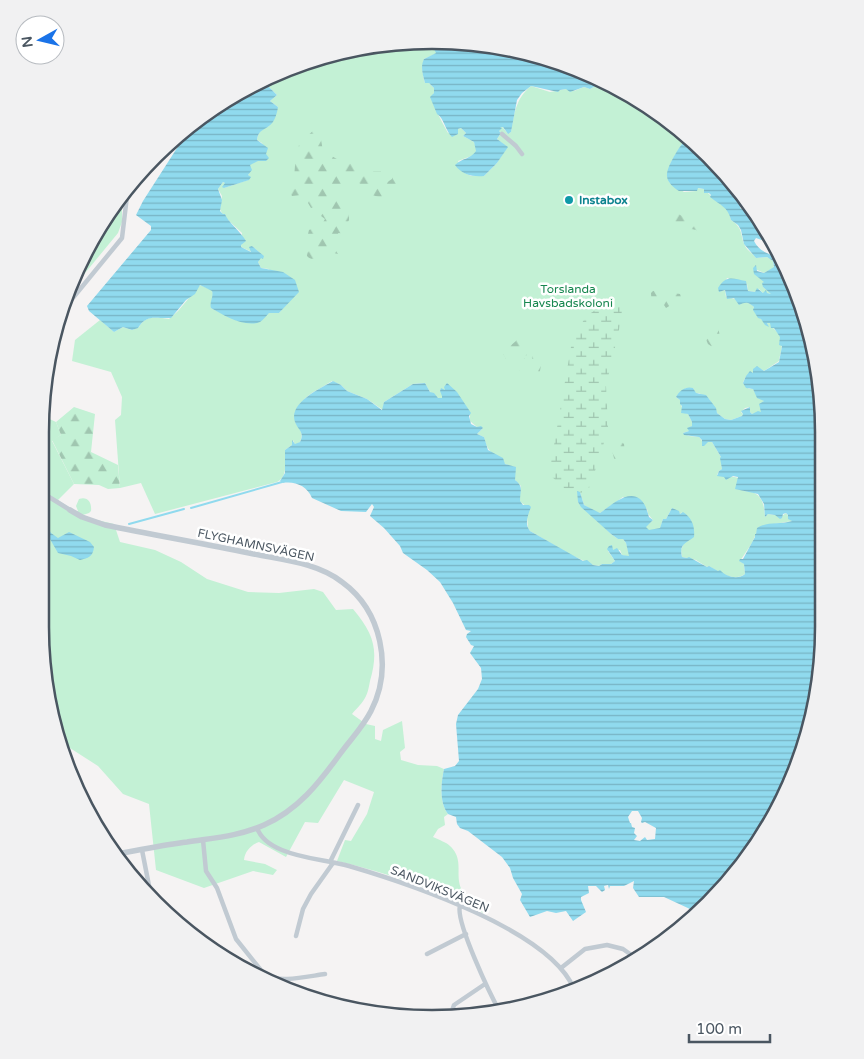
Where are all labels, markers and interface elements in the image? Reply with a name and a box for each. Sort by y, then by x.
north arrow [15,15,65,65]
text: N [18,35,37,48]
place label: Instabox [579,193,628,207]
marker: Instabox [563,194,575,206]
park label: Torslanda Havsbadskoloni [523,282,613,310]
street label: FLYGHAMNSVÄGEN [196,526,316,564]
street label: SANDVIKSVÄGEN [389,863,491,915]
scale bar [689,1012,770,1044]
text: 100 m [696,1020,742,1038]

